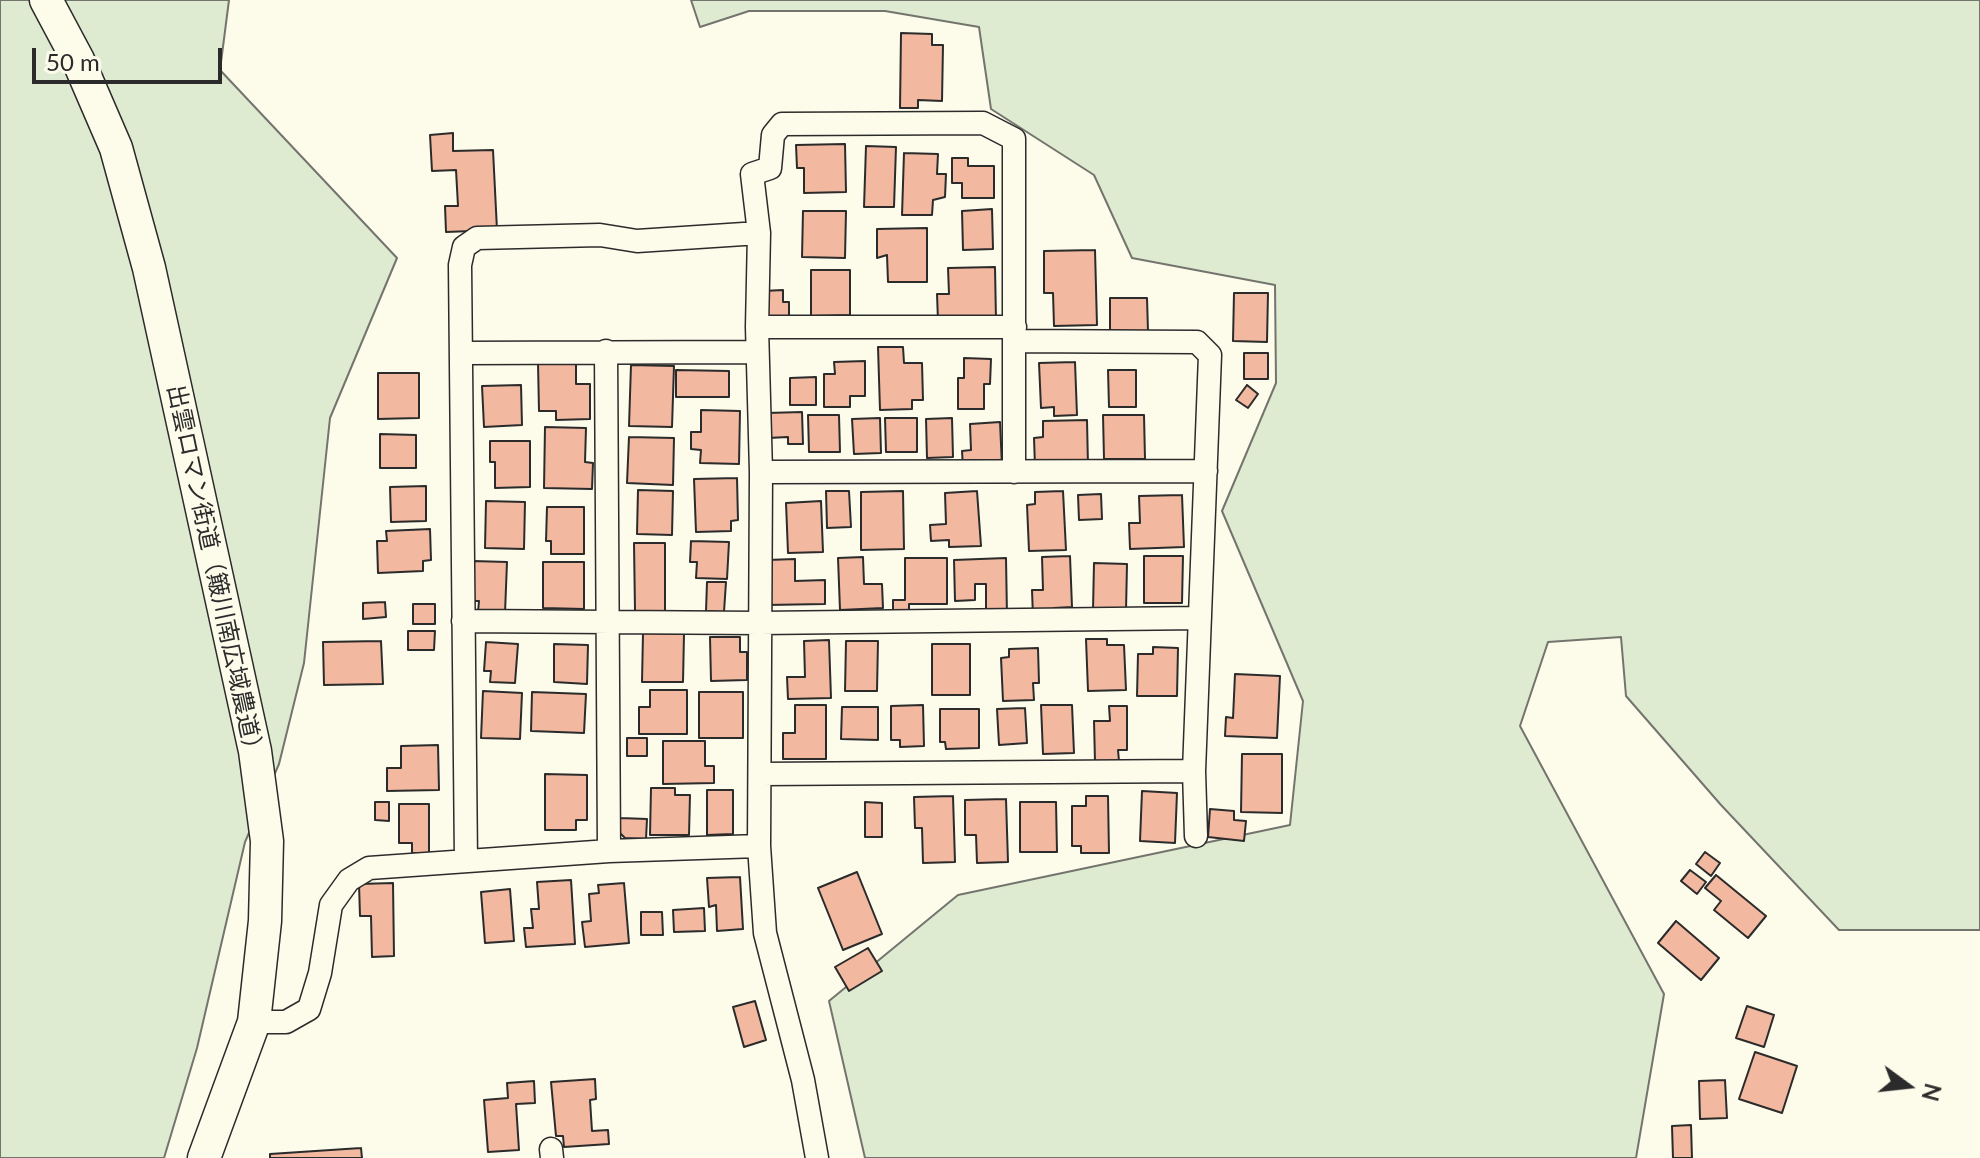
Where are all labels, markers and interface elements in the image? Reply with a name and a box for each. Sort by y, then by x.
scale bar [36,32,226,82]
text: 50 m [46,47,100,76]
street label: 出雲ロマン街道（簸川南広域農道） [161,382,269,764]
north arrow [1868,1046,1948,1126]
text: N [1916,1081,1947,1104]

